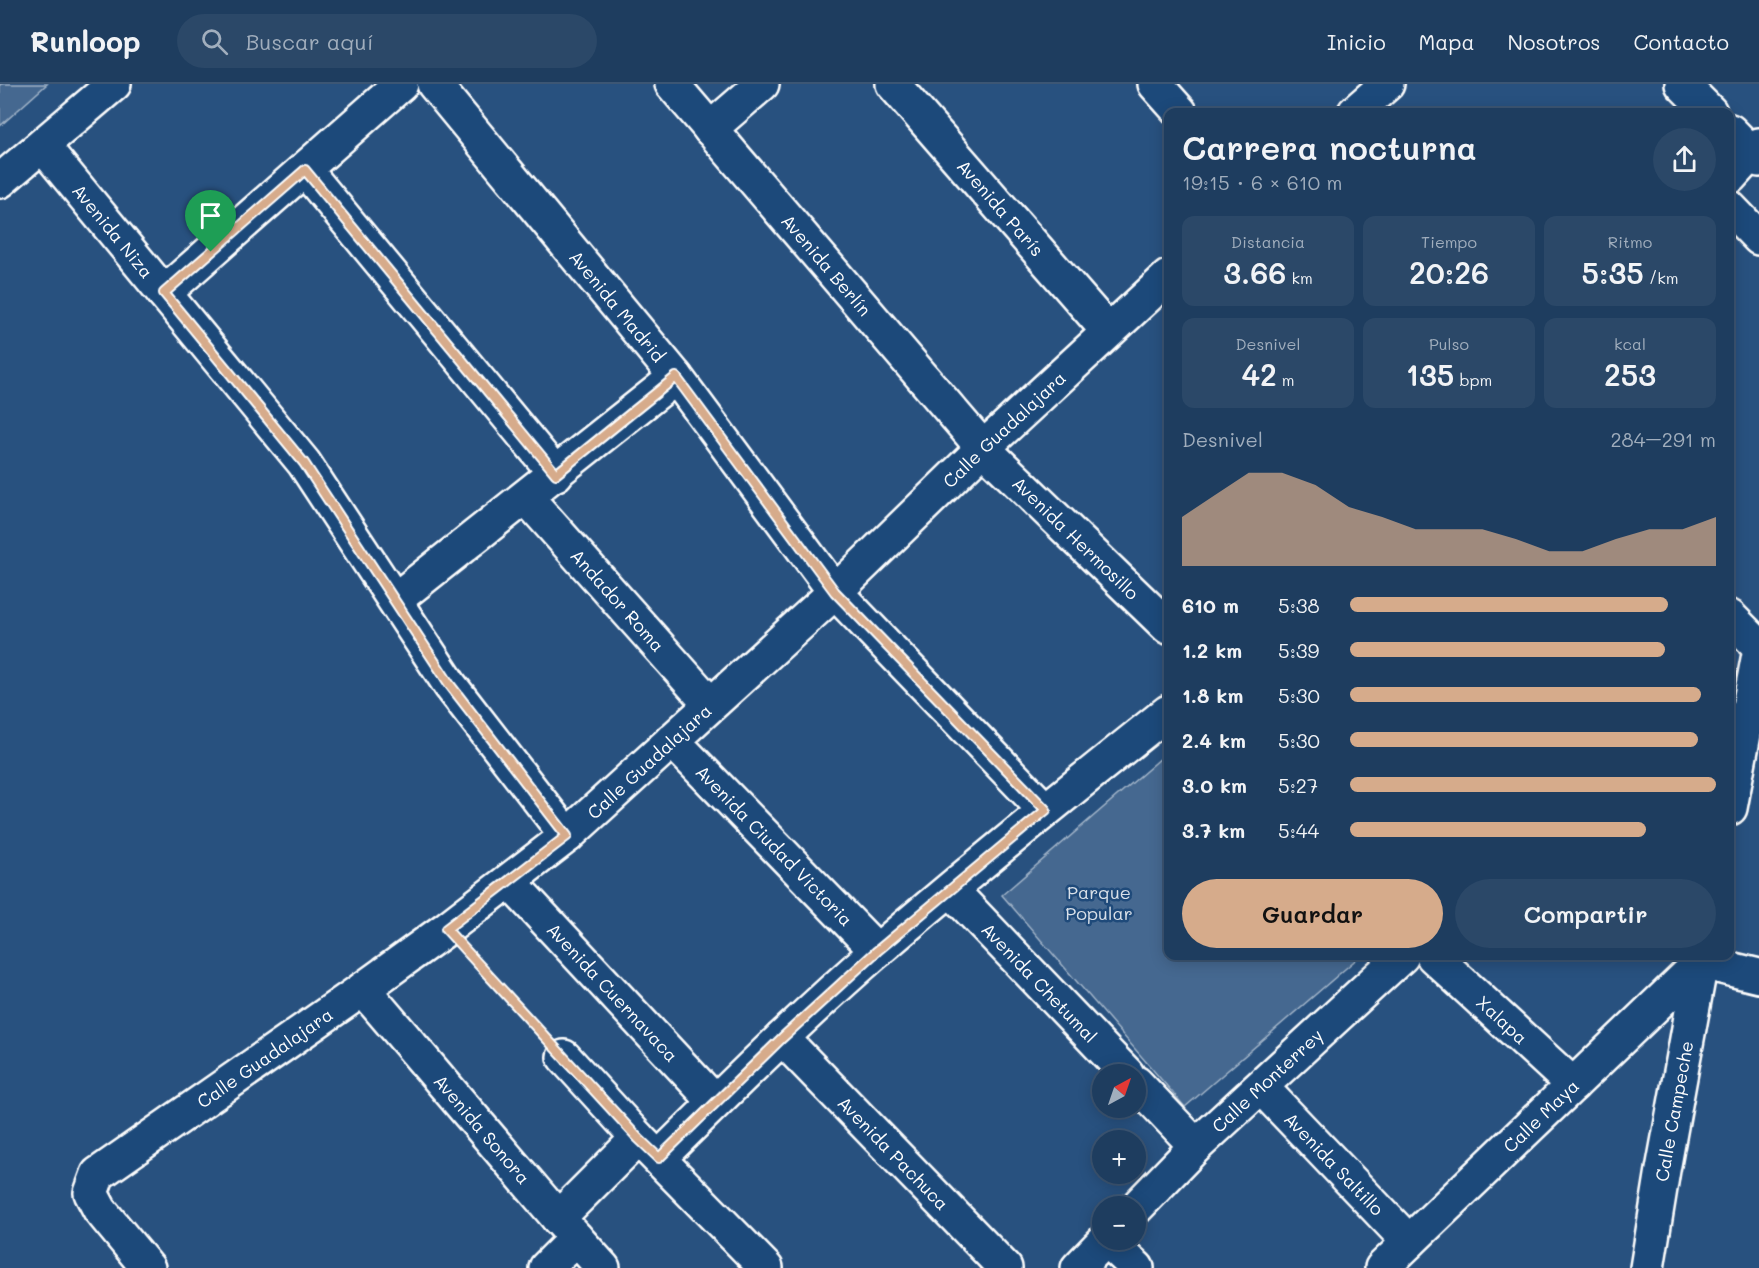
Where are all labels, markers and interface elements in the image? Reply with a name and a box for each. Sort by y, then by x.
search box [177,14,597,68]
text: Runloop [30,23,141,59]
icon: search [198,25,231,58]
text: Buscar aquí [246,27,374,56]
text: Inicio [1327,28,1386,55]
text: Mapa [1419,28,1474,55]
text: Nosotros [1507,28,1601,55]
text: Contacto [1634,28,1729,55]
text: Carrera nocturna [1182,125,1477,168]
button: share [1653,128,1716,191]
street label: Avenida París [952,154,1049,261]
text: 19:15 · 6 × 610 m [1182,169,1342,195]
street label: Avenida Niza [67,179,159,283]
pin [185,190,236,252]
icon: arrive [194,199,227,232]
street label: Avenida Berlín [776,209,877,321]
text: Distancia [1231,231,1305,252]
text: Tiempo [1421,231,1477,252]
text: Ritmo [1608,231,1652,252]
street label: Avenida Madrid [564,245,671,367]
text: 3.66 [1223,252,1286,292]
text: 20:26 [1409,252,1489,292]
text: 5:35 [1581,252,1644,292]
text: km [1286,267,1313,288]
text: /km [1644,267,1679,288]
text: Desnivel [1236,333,1300,354]
text: Pulso [1429,333,1469,354]
text: kcal [1614,333,1646,354]
text: 42 [1241,354,1277,394]
text: 135 [1406,354,1454,394]
text: 253 [1604,354,1656,394]
street label: Calle Guadalajara [937,366,1071,493]
text: m [1277,369,1295,390]
text: bpm [1454,369,1492,390]
text: Desnivel [1182,426,1263,452]
text: 284–291 m [1610,426,1716,452]
street label: Avenida Hermosillo [1007,471,1145,605]
street label: Andador Roma [566,544,670,657]
text: 610 m [1182,592,1239,618]
text: 5:38 [1278,592,1320,618]
text: 1.2 km [1182,637,1242,663]
text: 5:39 [1278,637,1319,663]
text: 1.8 km [1182,682,1243,708]
text: 5:30 [1278,682,1320,708]
street label: Calle Guadalajara [582,698,716,824]
text: 2.4 km [1182,727,1246,753]
text: 5:30 [1278,727,1320,753]
street label: Avenida Ciudad Victoria [691,760,858,931]
text: 3.0 km [1182,772,1247,798]
text: 5:27 [1278,772,1318,798]
text: 3.7 km [1182,817,1245,843]
text: 5:44 [1278,817,1319,843]
button: Guardar [1182,879,1443,948]
button: Compartir [1455,879,1716,948]
park label: Parque Popular [1065,880,1133,925]
street label: Avenida Cuernavaca [542,917,683,1067]
street label: Avenida Chetumal [976,917,1103,1048]
street label: Xalapa [1471,990,1533,1049]
street label: Calle Guadalajara [192,1002,337,1113]
street label: Calle Monterrey [1206,1023,1328,1138]
street label: Calle Campeche [1649,1039,1698,1183]
north arrow [1092,1064,1146,1118]
map controls [1092,1064,1146,1250]
street label: Avenida Sonora [429,1069,536,1189]
street label: Calle Maya [1498,1074,1584,1158]
street label: Avenida Pachuca [833,1091,954,1215]
street label: Avenida Saltillo [1279,1107,1389,1221]
button: + [1092,1130,1146,1184]
button: − [1092,1196,1146,1250]

